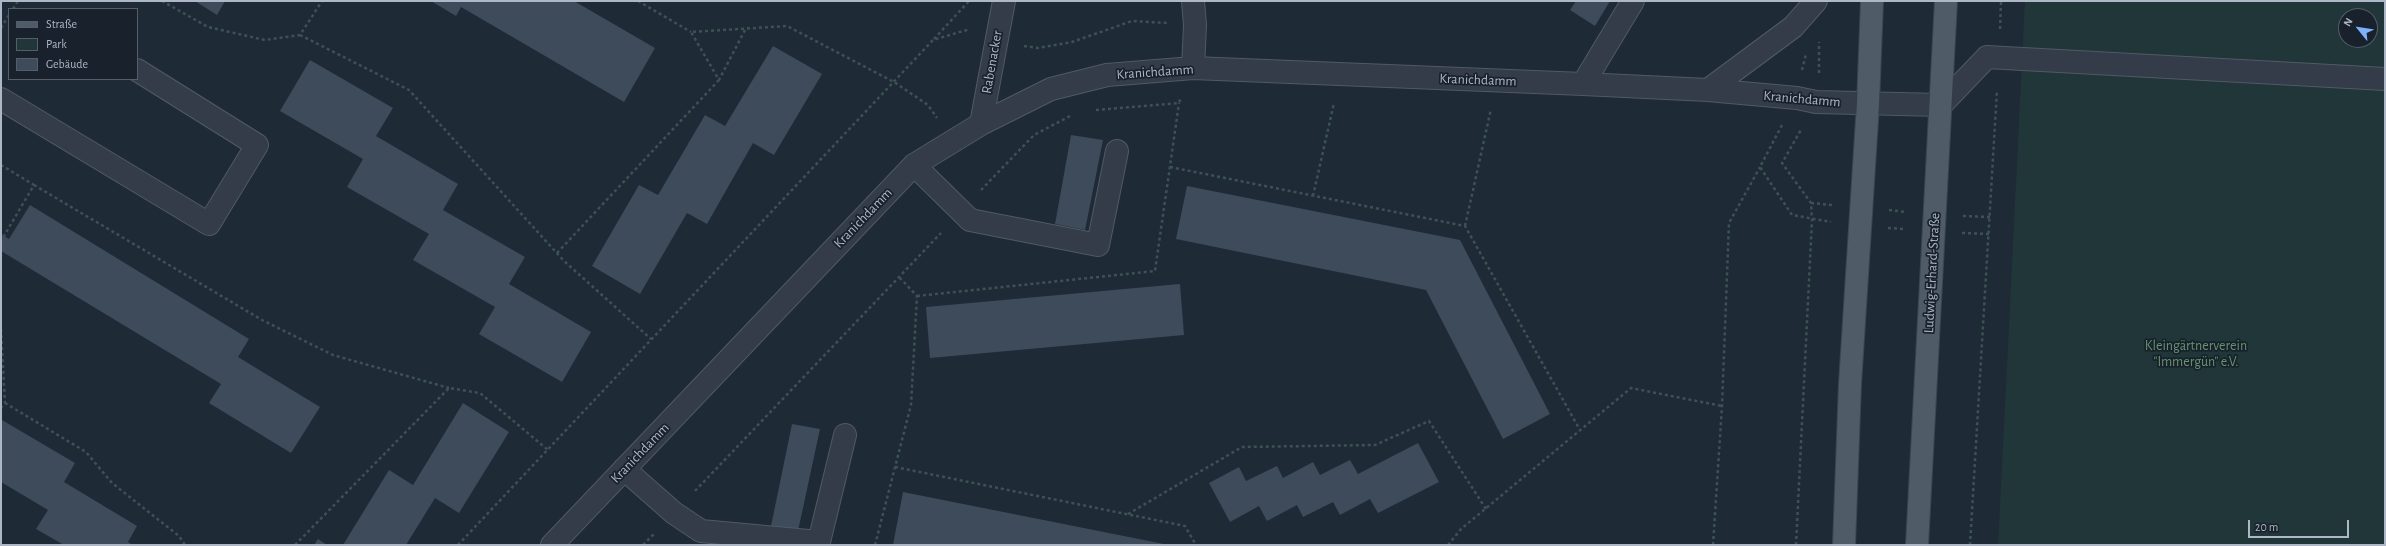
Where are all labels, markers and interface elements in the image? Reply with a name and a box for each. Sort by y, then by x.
legend [8,8,138,80]
north arrow [2338,8,2378,48]
text: N [2341,16,2355,28]
text: Straße [46,18,77,30]
street label: Rabenacker [978,29,1006,95]
text: Park [46,38,67,50]
text: Gebäude [46,58,88,70]
street label: Kranichdamm [1116,61,1194,83]
street label: Kranichdamm [1439,70,1517,90]
street label: Kranichdamm [1763,87,1841,111]
street label: Kranichdamm [830,184,896,252]
street label: Ludwig-Erhard-Straße [1920,212,1944,334]
park label: Kleingärtnerverein "Immergün" e.V. [2145,338,2247,370]
street label: Kranichdamm [607,419,673,487]
scale bar [2250,512,2351,538]
text: 20 m [2255,521,2278,533]

